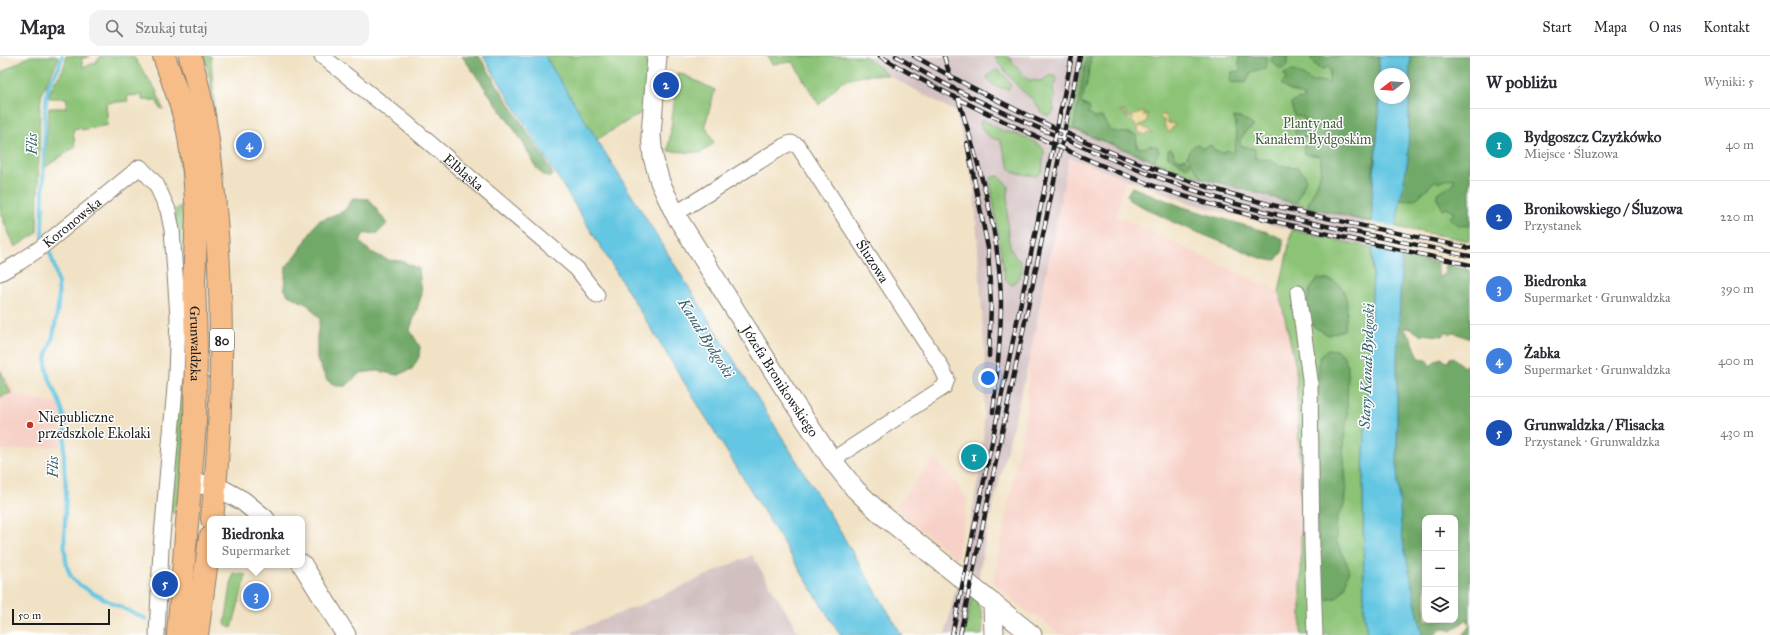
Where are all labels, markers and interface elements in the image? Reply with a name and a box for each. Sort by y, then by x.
search box [89,10,369,46]
text: Mapa [20,16,65,39]
icon: search [103,17,125,39]
text: Szukaj tutaj [135,19,208,37]
text: Start [1543,19,1572,36]
text: Mapa [1594,19,1627,36]
text: O nas [1649,19,1681,36]
text: Kontakt [1703,19,1750,36]
north arrow [1374,68,1410,104]
pin: 2 [653,70,679,100]
text: W pobliżu [1486,72,1557,93]
text: Wyniki: 5 [1703,74,1754,90]
park label: Planty nad Kanałem Bydgoskim [1254,115,1372,148]
text: Bydgoszcz Czyżkówko [1524,128,1662,146]
pin: 4 [236,130,262,160]
water label: Flis [23,132,41,156]
text: 1 [1496,137,1502,153]
text: 40 m [1725,137,1754,153]
text: Miejsce · Śluzowa [1524,146,1618,162]
street label: Elbląska [440,150,487,194]
street label: Koronowska [39,194,105,252]
text: Bronikowskiego / Śluzowa [1524,200,1683,218]
text: 2 [1496,209,1502,225]
text: 220 m [1720,209,1754,225]
text: Przystanek [1524,218,1582,234]
street label: Śluzowa [852,236,892,286]
text: Biedronka [1524,272,1586,290]
text: 3 [1496,281,1502,297]
text: 390 m [1721,281,1754,297]
text: Supermarket · Grunwaldzka [1524,290,1671,306]
water label: Kanał Bydgoski [674,294,738,382]
water label: Stary Kanał Bydgoski [1356,302,1378,430]
street label: Grunwaldzka [186,306,204,381]
street label: Józefa Bronikowskiego [736,321,822,440]
road number: 80 [210,329,234,351]
text: Żabka [1524,344,1560,362]
text: 4 [1495,353,1503,369]
text: 400 m [1718,353,1754,369]
text: Supermarket · Grunwaldzka [1524,362,1671,378]
your location [978,368,998,388]
place label: Niepubliczne przedszkole Ekolaki [37,409,151,442]
text: Grunwaldzka / Flisacka [1524,416,1664,434]
marker: Niepubliczne przedszkole Ekolaki [25,420,35,430]
text: 5 [1496,425,1502,441]
text: 430 m [1720,425,1754,441]
text: Przystanek · Grunwaldzka [1524,434,1660,450]
pin: 1 [961,442,987,472]
water label: Flis [44,455,62,479]
map controls [1422,515,1458,623]
button: + [1422,515,1458,551]
popup [207,516,305,568]
text: Biedronka [222,525,284,543]
text: Supermarket [222,543,290,559]
button: − [1422,551,1458,587]
pin: 5 [152,569,178,599]
pin: 3 [243,581,269,611]
button: layers [1422,587,1458,623]
scale bar [12,607,110,626]
text: 50 m [18,609,41,622]

